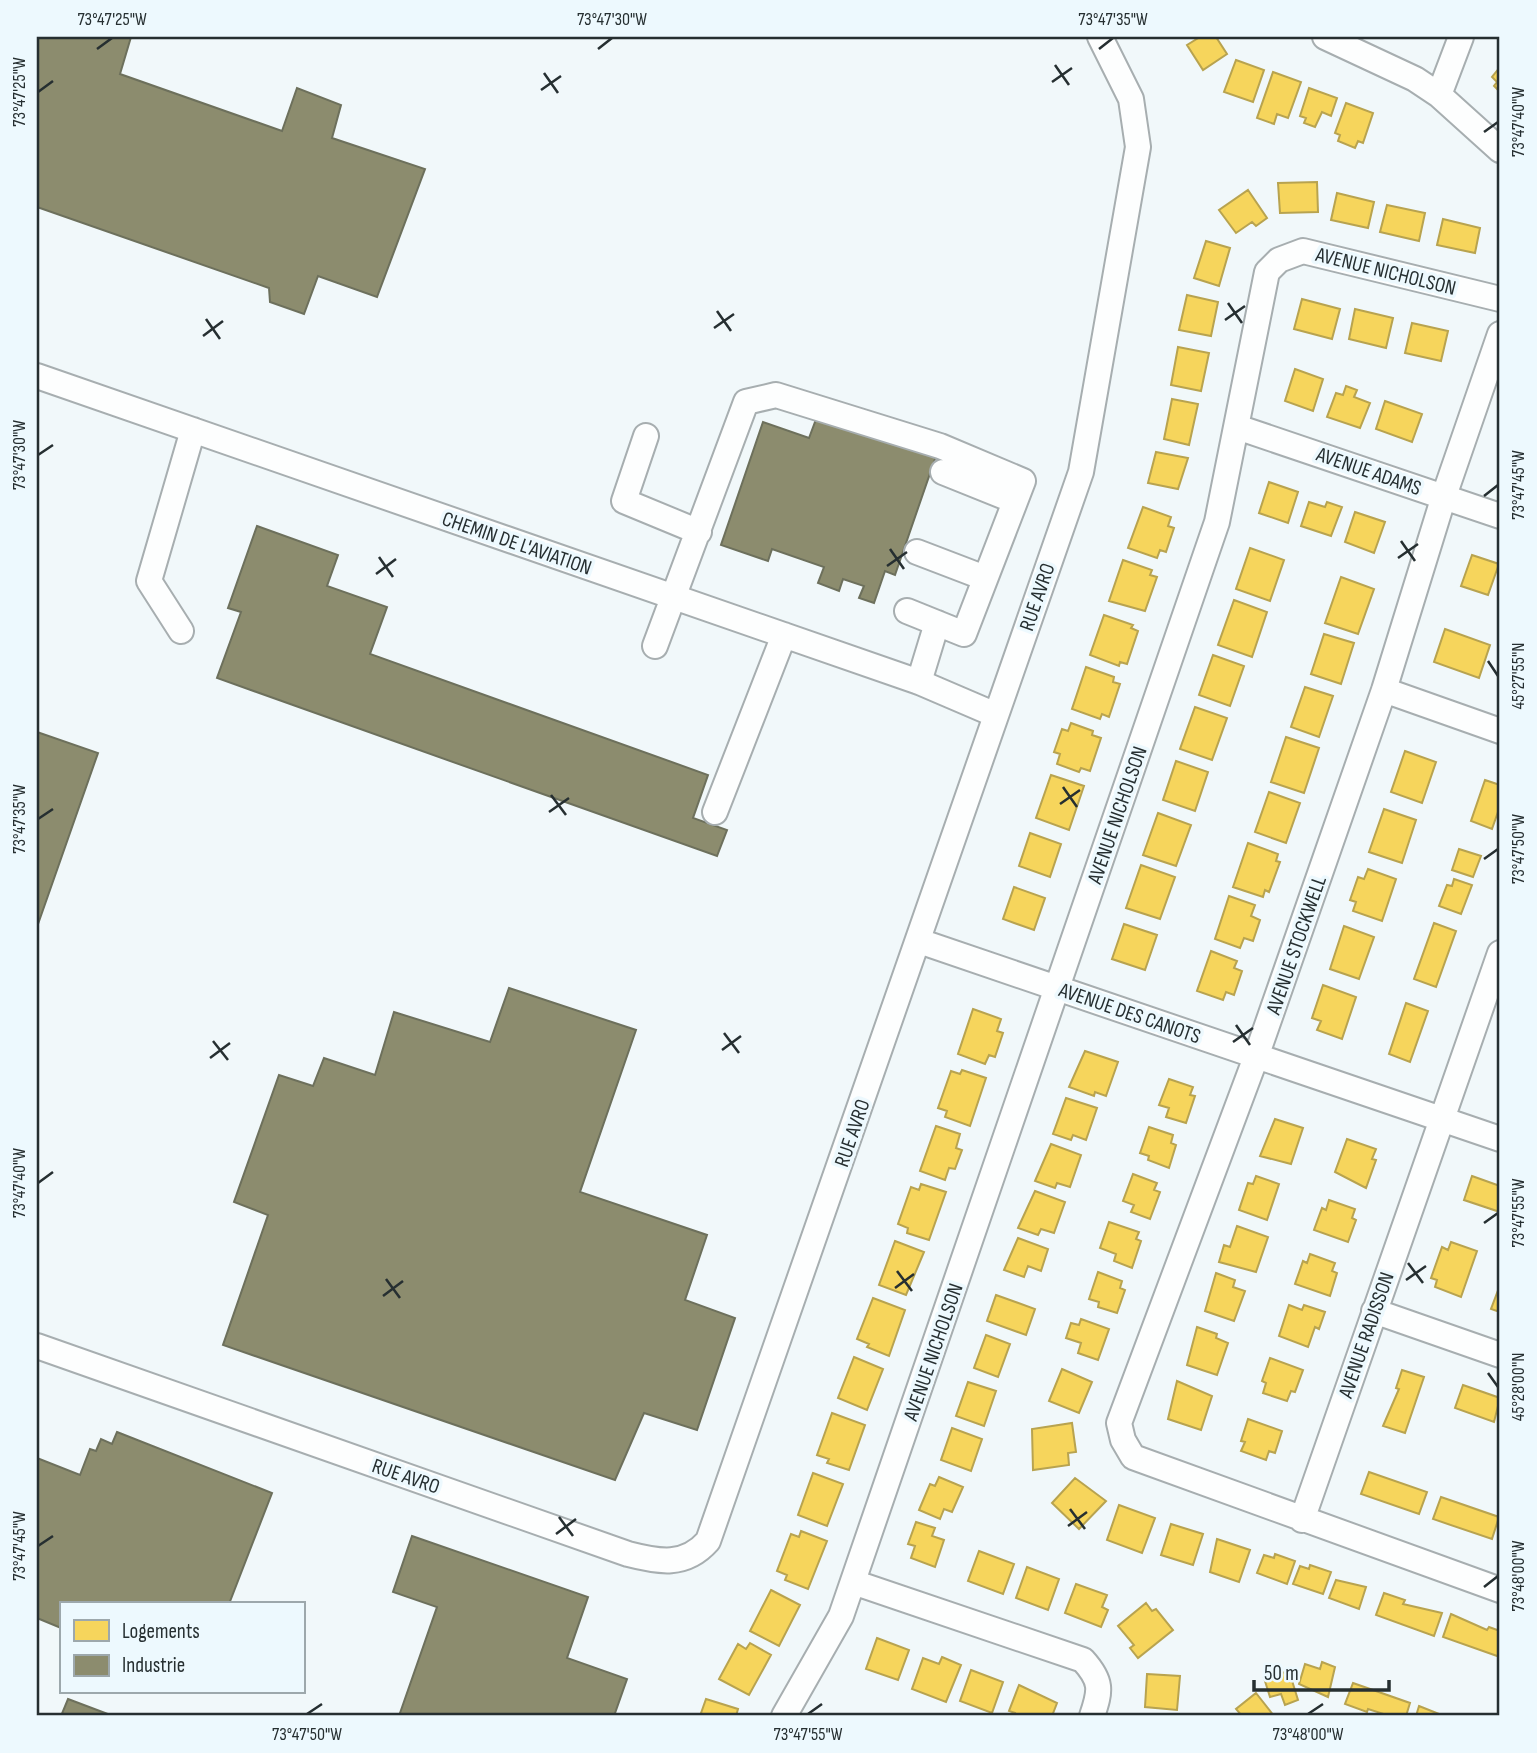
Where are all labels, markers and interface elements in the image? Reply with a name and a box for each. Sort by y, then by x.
text: 73°47'25"W [77,9,147,30]
text: 73°47'30"W [577,9,647,30]
text: 73°47'35"W [1078,9,1148,30]
text: 73°47'25"W [9,57,30,127]
text: 73°47'40"W [1508,87,1529,157]
street label: AVENUE NICHOLSON [1312,242,1458,301]
text: 73°47'30"W [9,420,30,490]
street label: AVENUE ADAMS [1312,442,1424,501]
text: 73°47'45"W [1508,450,1529,520]
street label: CHEMIN DE L'AVIATION [439,506,595,581]
street label: RUE AVRO [1014,560,1061,634]
text: 45°27'55"N [1508,643,1529,710]
street label: AVENUE NICHOLSON [1082,743,1153,888]
text: 73°47'35"W [9,784,30,854]
text: 73°47'50"W [1508,814,1529,884]
street label: AVENUE STOCKWELL [1261,872,1332,1019]
street label: AVENUE DES CANOTS [1055,977,1204,1049]
street label: RUE AVRO [829,1096,876,1170]
text: 73°47'40"W [9,1148,30,1218]
text: 73°47'55"W [1508,1178,1529,1248]
street label: AVENUE RADISSON [1333,1269,1400,1402]
street label: AVENUE NICHOLSON [898,1280,969,1425]
text: 45°28'00"N [1508,1353,1529,1421]
street label: RUE AVRO [369,1453,443,1500]
text: 73°47'45"W [9,1511,30,1581]
text: 73°48'00"W [1508,1540,1529,1611]
legend [60,1602,304,1694]
text: Logements [122,1619,200,1644]
scale bar [1254,1648,1388,1692]
text: Industrie [122,1653,185,1678]
text: 50 m [1264,1661,1299,1686]
text: 73°47'50"W [272,1724,342,1745]
text: 73°47'55"W [773,1724,843,1745]
text: 73°48'00"W [1273,1724,1344,1745]

